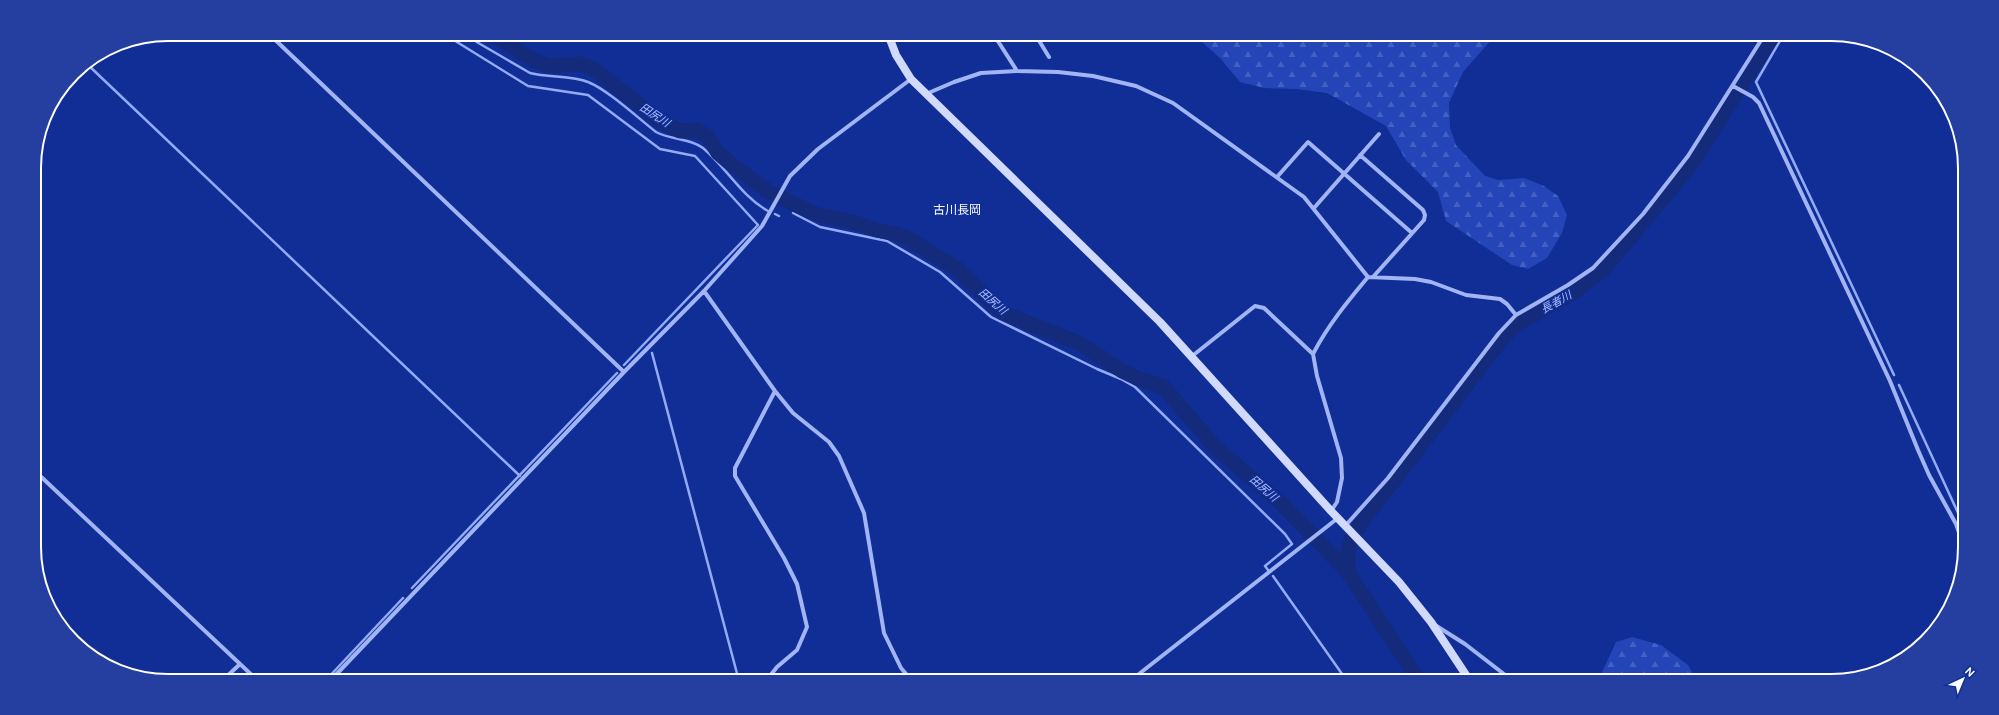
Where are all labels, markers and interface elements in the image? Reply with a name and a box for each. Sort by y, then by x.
water label: 田尻川 [637,100,673,130]
district label: 古川長岡 [933,202,981,218]
water label: 田尻川 [976,285,1011,318]
water label: 長者川 [1538,287,1575,316]
water label: 田尻川 [1247,472,1282,505]
north arrow [1943,659,1983,699]
text: N [1962,664,1978,680]

